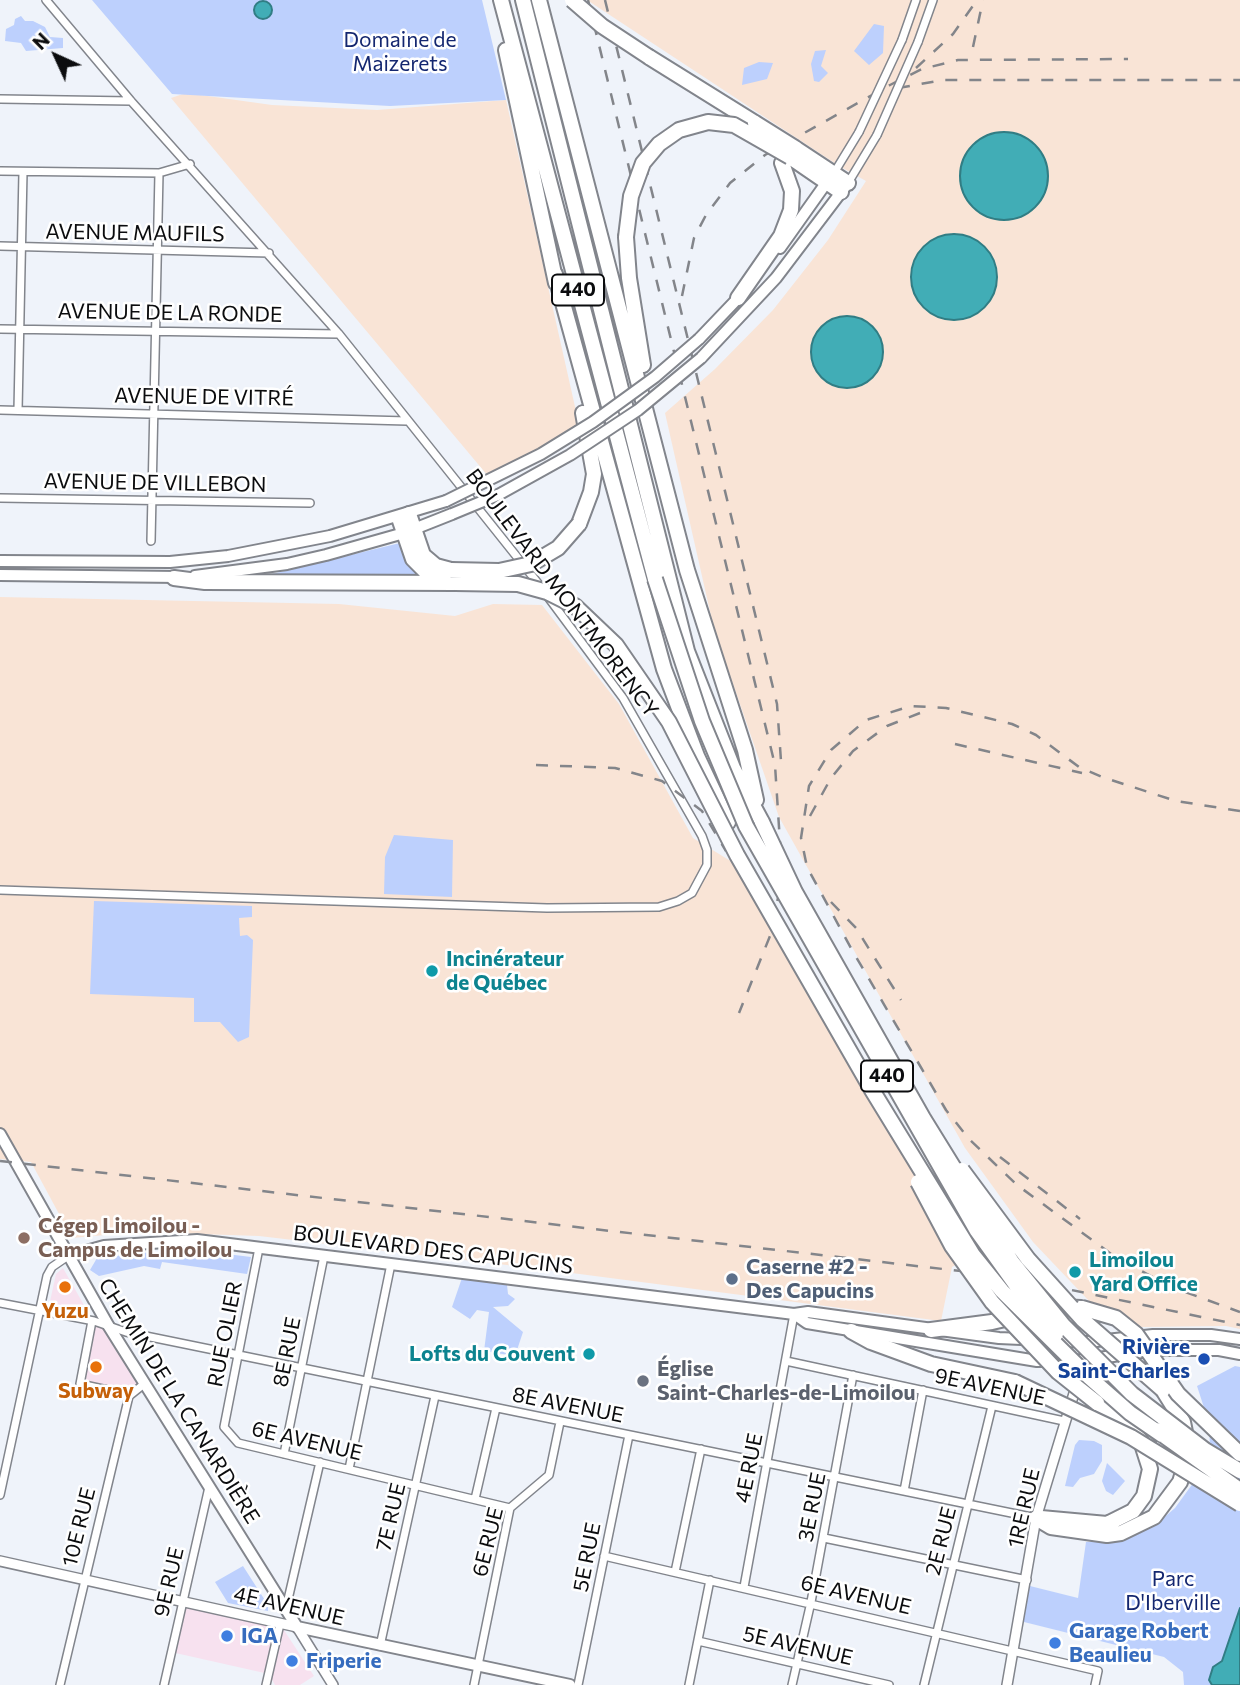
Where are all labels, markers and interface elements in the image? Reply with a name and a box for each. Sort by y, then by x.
north arrow [21,21,91,91]
park label: Domaine de Maizerets [343,27,457,77]
text: N [28,28,54,54]
street label: AVENUE MAUFILS [45,219,225,247]
road number: 440 [552,274,604,306]
street label: AVENUE DE LA RONDE [57,298,283,328]
street label: AVENUE DE VITRÉ [114,383,294,411]
street label: BOULEVARD MONTMORENCY [460,464,664,722]
street label: AVENUE DE VILLEBON [43,468,267,498]
place label: Incinérateur de Québec [446,946,564,996]
marker: Incinérateur de Québec [424,963,440,979]
road number: 440 [861,1060,913,1092]
place label: Cégep Limoilou - Campus de Limoilou [38,1213,232,1263]
street label: BOULEVARD DES CAPUCINS [292,1220,574,1280]
marker: Cégep Limoilou - Campus de Limoilou [16,1230,32,1246]
place label: Limoilou Yard Office [1089,1247,1198,1297]
place label: Caserne #2 - Des Capucins [746,1254,874,1304]
marker: Limoilou Yard Office [1067,1264,1083,1280]
marker: Caserne #2 - Des Capucins [724,1271,740,1287]
street label: CHEMIN DE LA CANARDIÈRE [93,1274,265,1528]
marker: Yuzu [57,1279,73,1295]
street label: RUE OLIER [202,1279,248,1389]
place label: Yuzu [41,1298,89,1324]
street label: 8E RUE [268,1315,306,1389]
place label: Rivière Saint-Charles [1058,1334,1190,1384]
place label: Lofts du Couvent [409,1341,575,1367]
marker: Lofts du Couvent [581,1346,597,1362]
marker: Rivière Saint-Charles [1196,1351,1212,1367]
place label: Église Saint-Charles-de-Limoilou [657,1356,916,1406]
marker: Subway [88,1359,104,1375]
street label: 9E AVENUE [932,1363,1048,1411]
marker: Église Saint-Charles-de-Limoilou [635,1373,651,1389]
place label: Subway [58,1378,134,1404]
street label: 8E AVENUE [510,1382,626,1428]
street label: 6E AVENUE [249,1416,365,1466]
street label: 4E RUE [730,1431,768,1505]
street label: 1RE RUE [1003,1466,1045,1550]
street label: 3E RUE [793,1470,831,1544]
street label: 7E RUE [371,1481,411,1553]
street label: 10E RUE [57,1485,101,1569]
street label: 2E RUE [920,1504,962,1578]
street label: 6E RUE [467,1505,509,1579]
street label: 5E RUE [568,1520,606,1594]
street label: 9E RUE [149,1545,189,1619]
park label: Parc D'Iberville [1125,1566,1221,1616]
street label: 6E AVENUE [798,1570,914,1620]
street label: 4E AVENUE [231,1581,347,1631]
place label: Garage Robert Beaulieu [1069,1618,1209,1668]
street label: 5E AVENUE [741,1621,855,1671]
place label: IGA [241,1623,278,1649]
marker: IGA [219,1628,235,1644]
marker: Garage Robert Beaulieu [1047,1635,1063,1651]
place label: Friperie [306,1648,382,1674]
marker: Friperie [284,1653,300,1669]

